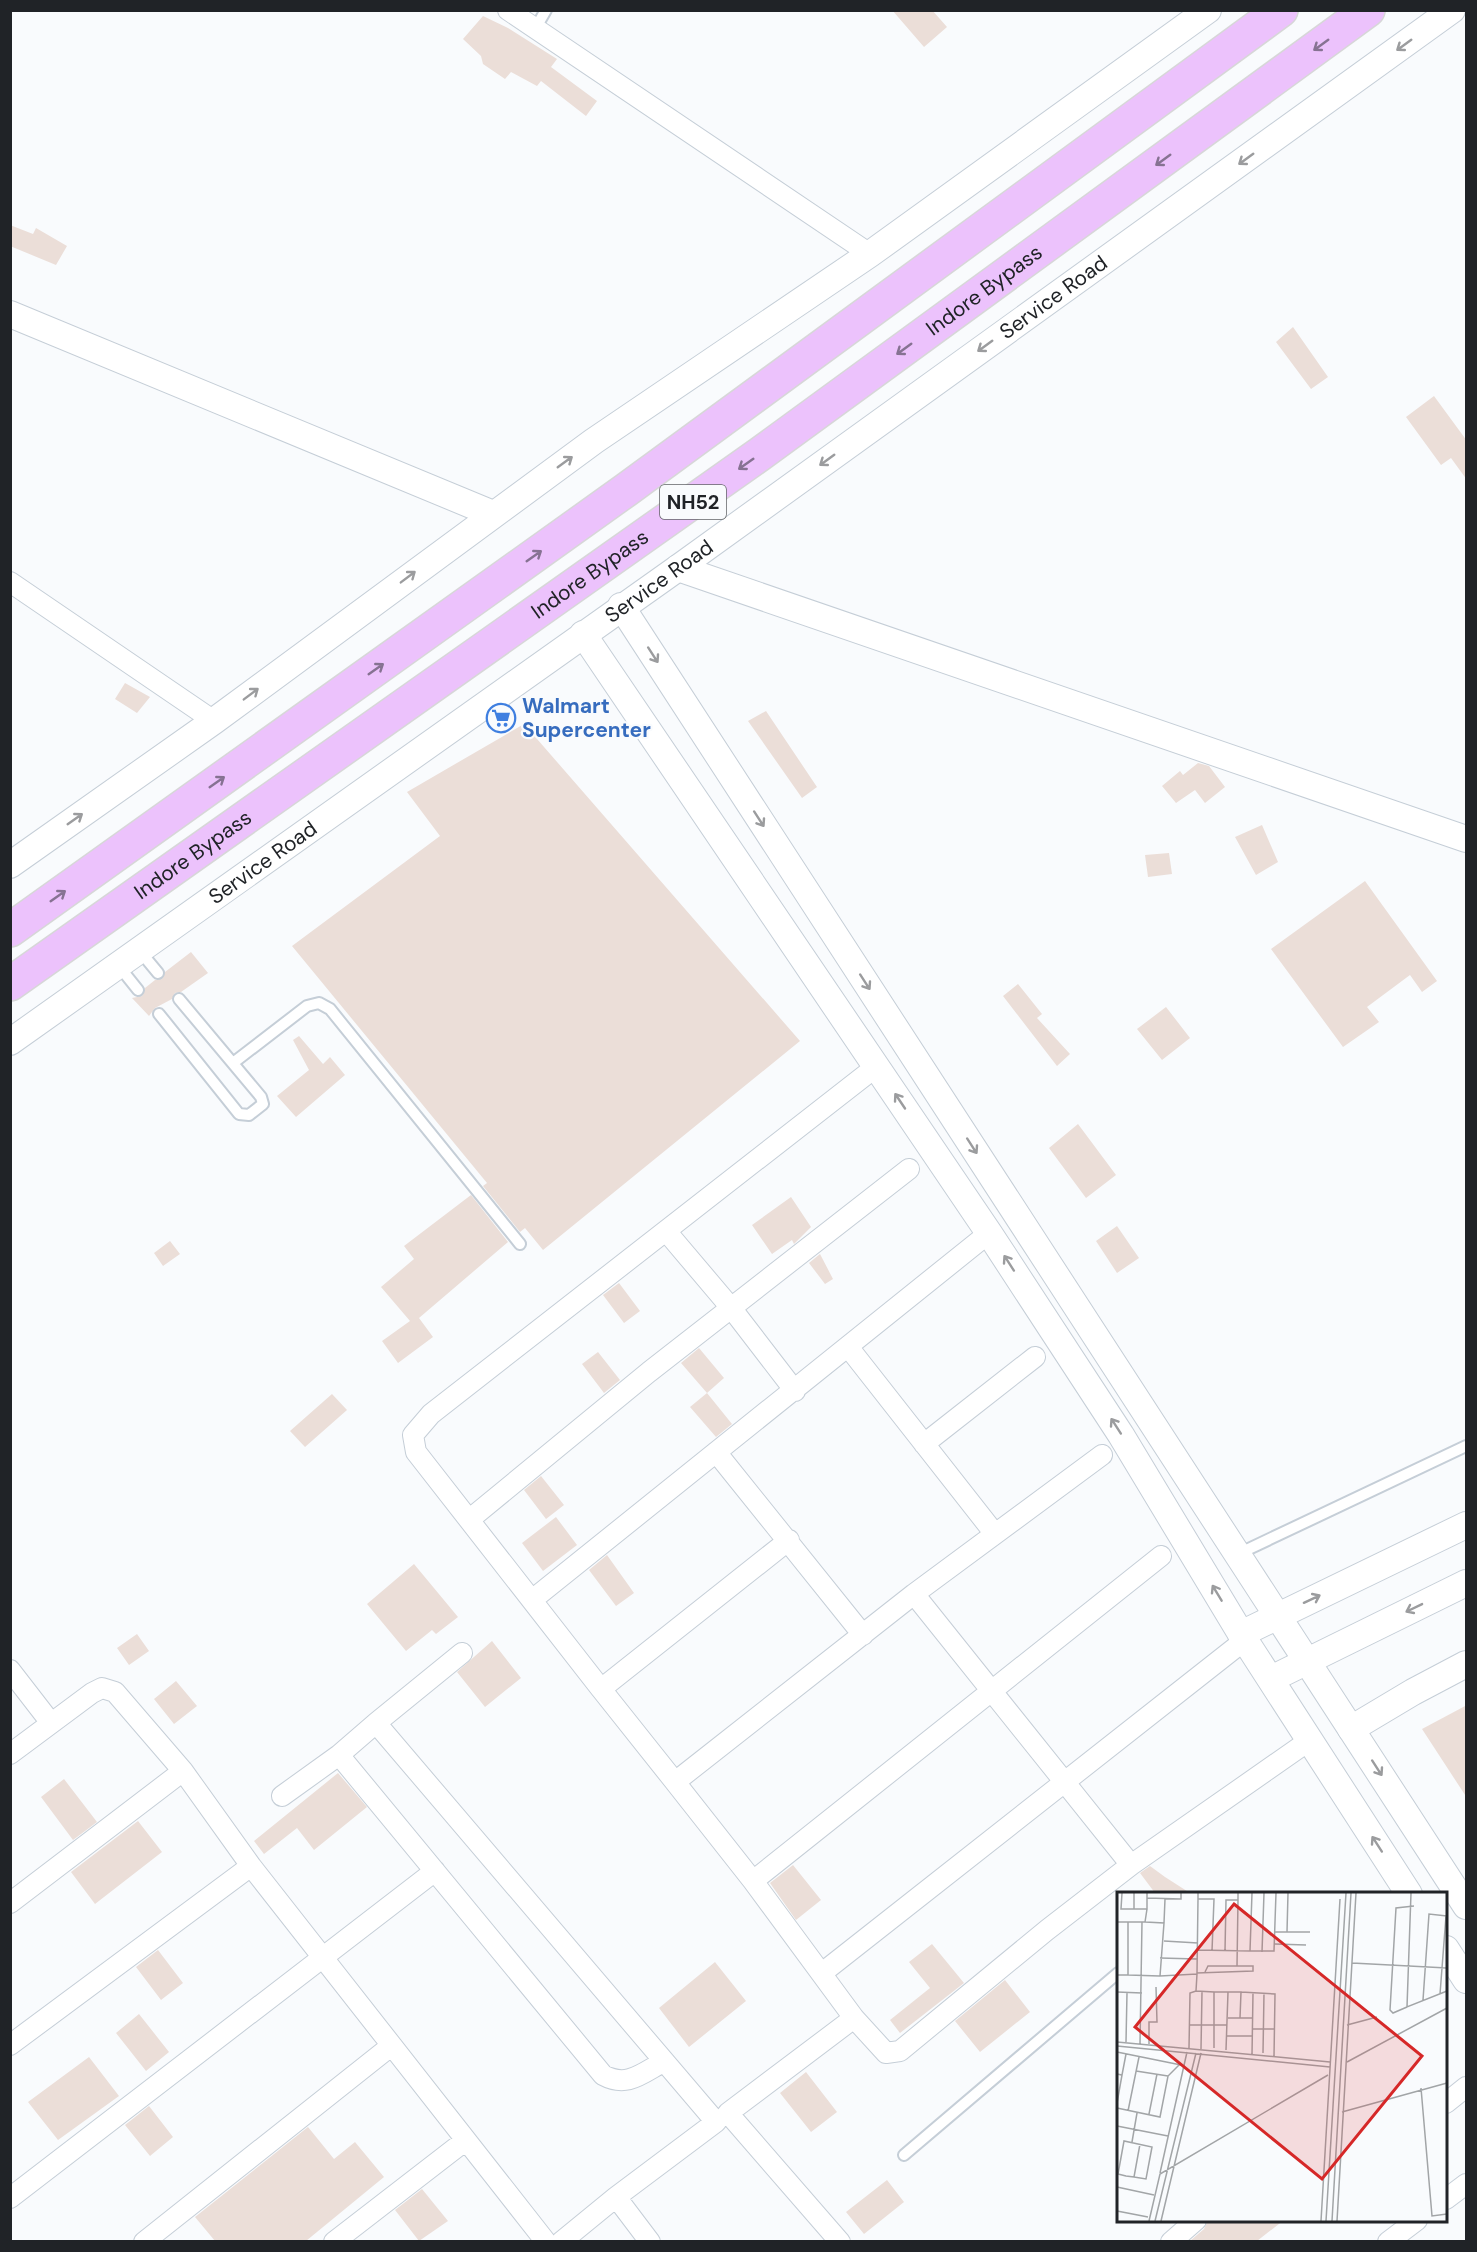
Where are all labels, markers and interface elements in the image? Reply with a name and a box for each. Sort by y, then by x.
one-way arrow [1313,39,1329,51]
one-way arrow [1397,39,1413,51]
one-way arrow [1238,153,1254,165]
one-way arrow [1156,154,1172,166]
street label: Indore Bypass [920,238,1048,342]
street label: Service Road [994,249,1113,346]
one-way arrow [978,340,994,352]
one-way arrow [897,343,913,355]
one-way arrow [820,454,836,466]
one-way arrow [556,455,572,468]
one-way arrow [739,458,755,470]
road number: NH52 [660,485,726,519]
street label: Indore Bypass [526,523,654,625]
street label: Service Road [599,533,719,629]
one-way arrow [526,550,542,562]
one-way arrow [399,571,415,583]
one-way arrow [647,647,659,663]
one-way arrow [367,663,383,675]
one-way arrow [243,688,259,700]
place label: Walmart Supercenter [522,692,651,744]
supermarket icon: Walmart Supercenter [485,702,517,734]
one-way arrow [208,776,224,788]
street label: Indore Bypass [129,804,257,906]
one-way arrow [753,810,765,827]
one-way arrow [67,813,83,825]
street label: Service Road [203,815,323,911]
one-way arrow [50,889,66,902]
one-way arrow [859,974,872,991]
one-way arrow [894,1093,906,1110]
one-way arrow [966,1137,978,1154]
one-way arrow [1003,1256,1015,1272]
one-way arrow [1109,1418,1122,1435]
one-way arrow [1210,1585,1222,1602]
one-way arrow [1303,1592,1321,1604]
one-way arrow [1405,1603,1423,1615]
one-way arrow [1371,1759,1383,1776]
one-way arrow [1371,1836,1384,1853]
inset map [1117,1892,1447,2222]

